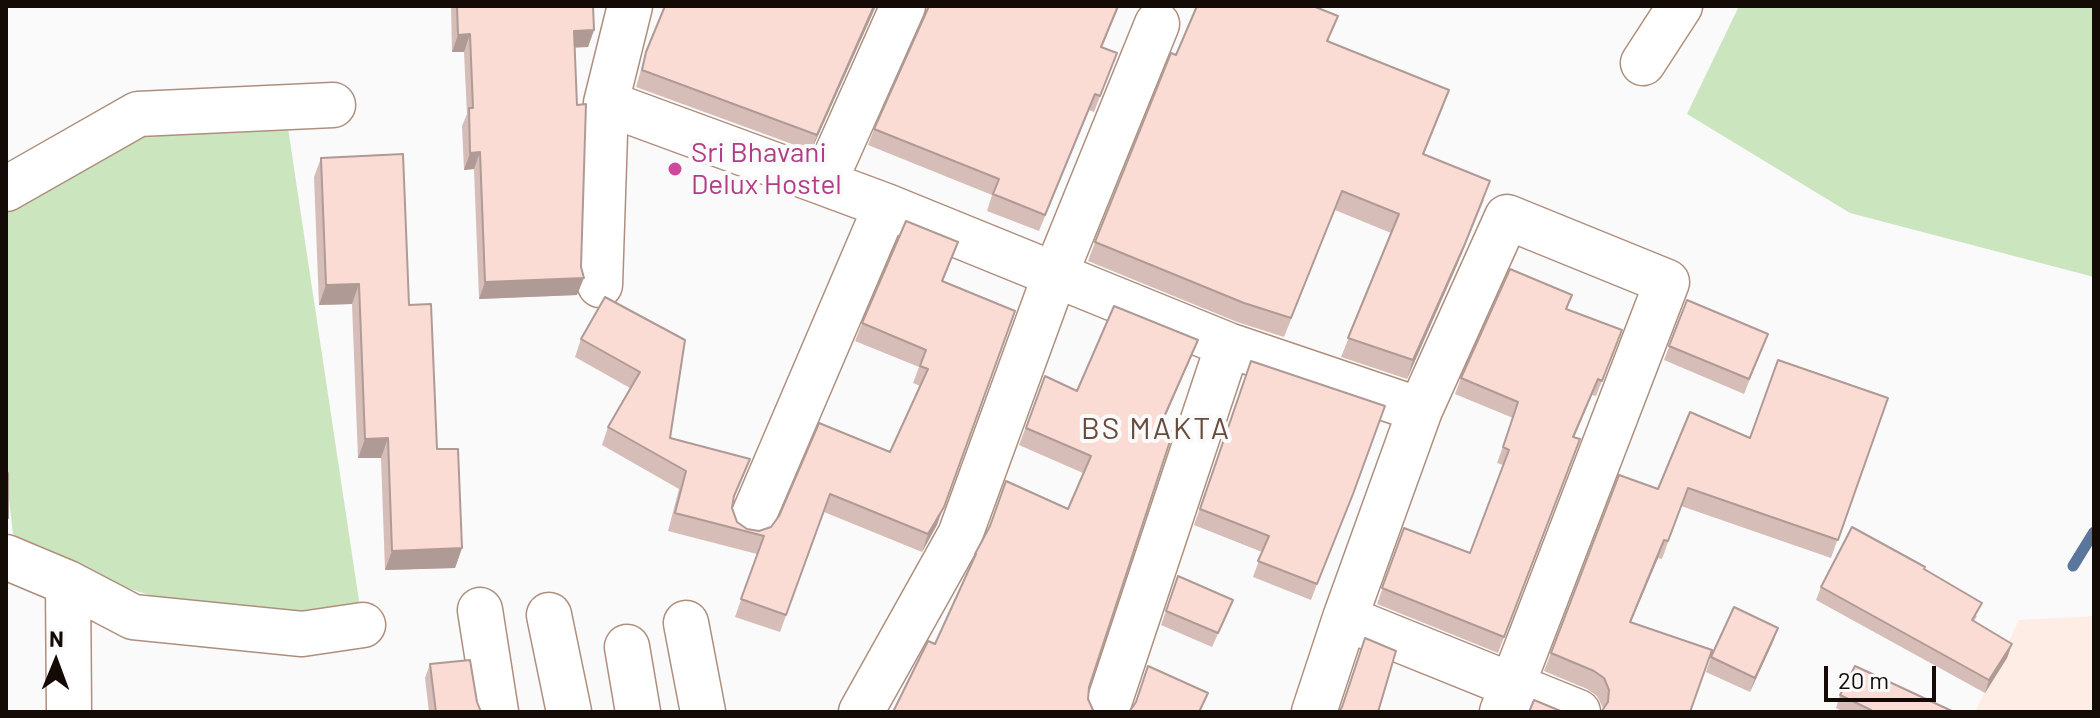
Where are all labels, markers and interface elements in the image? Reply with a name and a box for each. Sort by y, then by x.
place label: Sri Bhavani Delux Hostel [691,136,842,202]
marker: Sri Bhavani Delux Hostel [666,160,684,178]
district label: BS MAKTA [1081,411,1231,447]
north arrow [16,622,96,702]
text: N [49,625,64,651]
scale bar [1828,650,1940,700]
text: 20 m [1838,665,1889,694]

